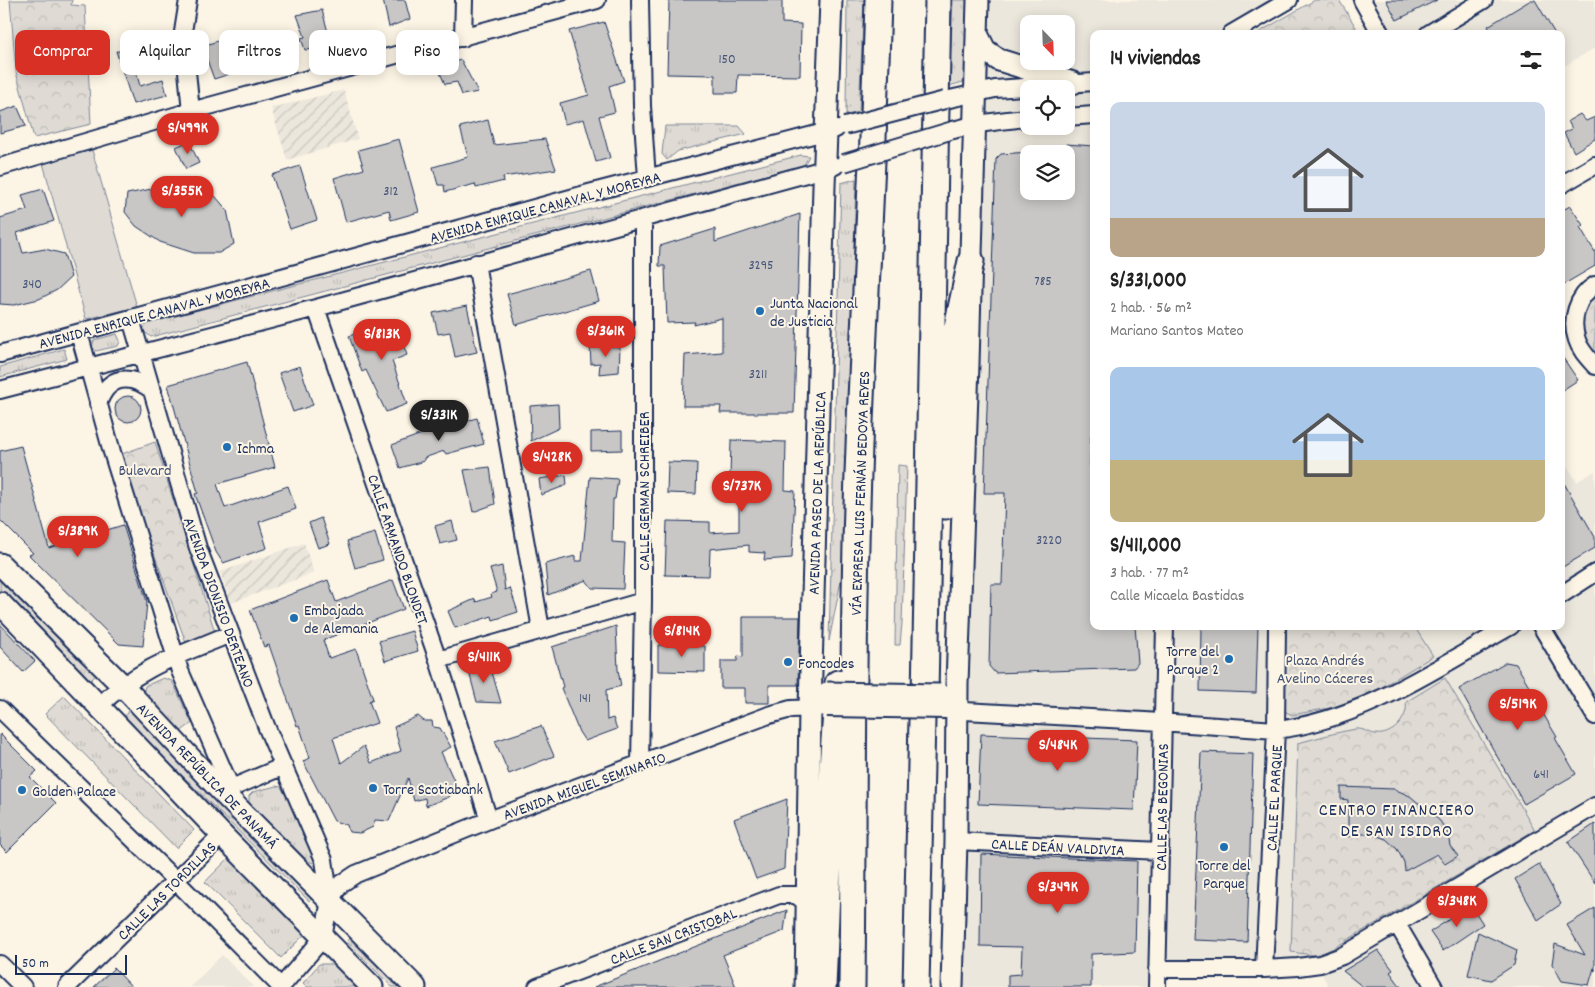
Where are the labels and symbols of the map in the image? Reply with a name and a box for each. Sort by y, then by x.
north arrow [1020,15,1075,70]
house number: 150 [718,50,736,70]
pin: S/499K [147,112,229,155]
street label: AVENIDA ENRIQUE CANAVAL Y MOREYRA [427,166,664,250]
pin: S/355K [141,176,223,218]
house number: 312 [383,182,399,202]
house number: 3295 [748,256,774,276]
street label: AVENIDA ENRIQUE CANAVAL Y MOREYRA [36,272,273,356]
house number: 785 [1034,272,1052,292]
house number: 340 [22,275,42,295]
place label: Junta Nacional de Justicia [770,293,858,334]
marker: Junta Nacional de Justicia [754,305,766,317]
pin: S/361K [565,316,647,358]
pin: S/813K [341,318,423,361]
house number: 3211 [749,365,767,385]
street label: VÍA EXPRESA LUIS FERNÁN BEDOYA REYES [846,370,877,616]
street label: AVENIDA PASEO DE LA REPÚBLICA [803,391,834,595]
pin: S/331K [398,400,480,442]
street label: CALLE GERMAN SCHREIBER [634,411,657,571]
place label: Ichma [237,438,275,461]
marker: Ichma [221,441,233,453]
pin: S/428K [511,442,593,484]
park label: Bulevard [119,460,171,483]
pin: S/737K [701,470,783,513]
street label: CALLE ARMANDO BLONDET [360,472,433,629]
street label: AVENIDA DIONISIO DERTEANO [176,514,259,691]
pin: S/389K [37,516,119,558]
house number: 3220 [1036,531,1062,551]
place label: Embajada de Alemania [304,600,379,641]
marker: Embajada de Alemania [288,612,300,624]
pin: S/814K [641,616,723,658]
place label: Torre del Parque 2 [1166,641,1219,682]
pin: S/411K [443,642,525,684]
park label: Plaza Andrés Avelino Cáceres [1277,650,1373,691]
place label: Foncodes [798,653,855,676]
marker: Torre del Parque 2 [1223,653,1235,665]
marker: Foncodes [782,656,794,668]
pin: S/519K [1477,688,1559,731]
house number: 141 [579,689,591,709]
street label: AVENIDA REPÚBLICA DE PANAMÁ [130,698,282,855]
pin: S/484K [1017,730,1099,772]
street label: CALLE LAS BEGONIAS [1151,743,1176,871]
street label: CALLE EL PARQUE [1261,744,1290,852]
street label: AVENIDA MIGUEL SEMINARIO [500,747,670,828]
house number: 641 [1533,765,1549,785]
place label: Torre Scotiabank [383,779,483,802]
place label: Golden Palace [32,781,116,804]
marker: Torre Scotiabank [367,782,379,794]
marker: Golden Palace [16,784,28,796]
district label: CENTRO FINANCIERO DE SAN ISIDRO [1319,799,1475,845]
street label: CALLE DEÁN VALDIVIA [991,834,1125,863]
street label: CALLE LAS TORDILLAS [113,837,223,947]
marker: Torre del Parque [1218,841,1230,853]
place label: Torre del Parque [1197,855,1251,896]
pin: S/349K [1017,872,1099,914]
pin: S/348K [1416,886,1498,928]
street label: CALLE SAN CRISTOBAL [607,902,741,972]
scale bar [15,952,128,975]

